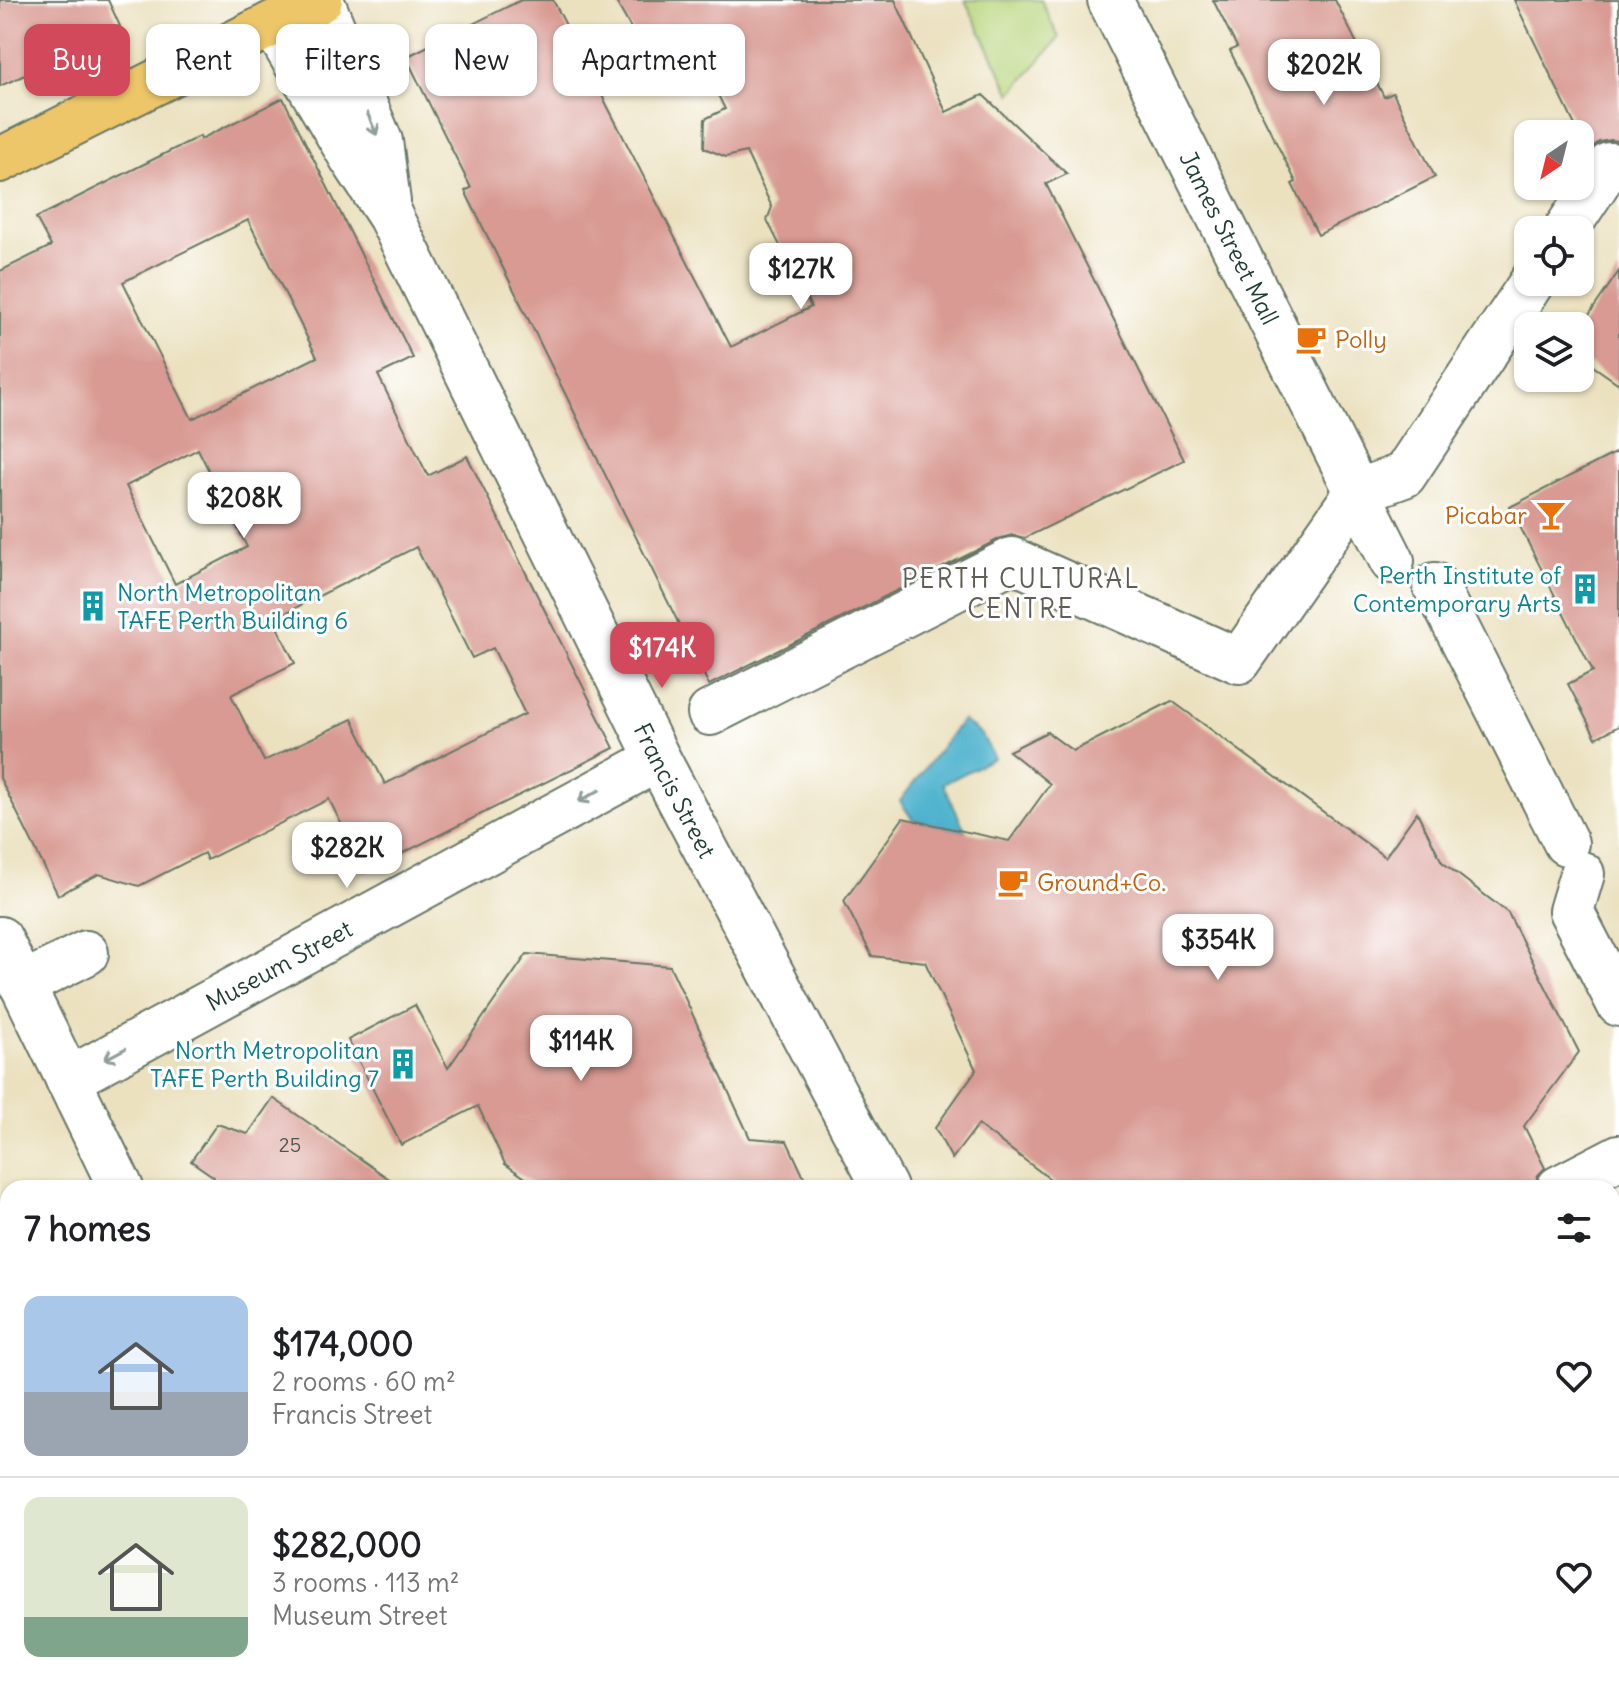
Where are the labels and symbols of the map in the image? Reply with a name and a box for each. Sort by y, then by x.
pin: $202K [1268,39,1380,107]
one-way arrow [366,111,381,136]
north arrow [1514,120,1594,200]
street label: James Street Mall [1173,146,1286,329]
pin: $127K [745,243,857,311]
cafe icon: Polly [1294,322,1328,356]
place label: Polly [1335,324,1387,354]
pin: $208K [188,472,300,540]
bar icon: Picabar [1534,498,1568,532]
place label: Picabar [1445,500,1527,530]
place label: Perth Institute of Contemporary Arts [1353,560,1562,618]
district label: PERTH CULTURAL CENTRE [902,562,1140,625]
building icon: Perth Institute of Contemporary Arts [1568,572,1602,606]
place label: North Metropolitan TAFE Perth Building 6 [117,577,348,635]
building icon: North Metropolitan TAFE Perth Building 6 [76,589,110,623]
pin: $174K [606,622,718,690]
street label: Francis Street [628,718,723,863]
one-way arrow [578,789,602,805]
pin: $282K [291,822,403,890]
cafe icon: Ground+Co. [996,865,1030,899]
place label: Ground+Co. [1037,867,1166,897]
street label: Museum Street [200,913,357,1017]
pin: $354K [1162,914,1274,982]
pin: $114K [525,1015,637,1083]
place label: North Metropolitan TAFE Perth Building 7 [150,1035,379,1093]
one-way arrow [104,1047,127,1063]
building icon: North Metropolitan TAFE Perth Building 7 [386,1047,420,1081]
house number: 25 [279,1132,301,1157]

